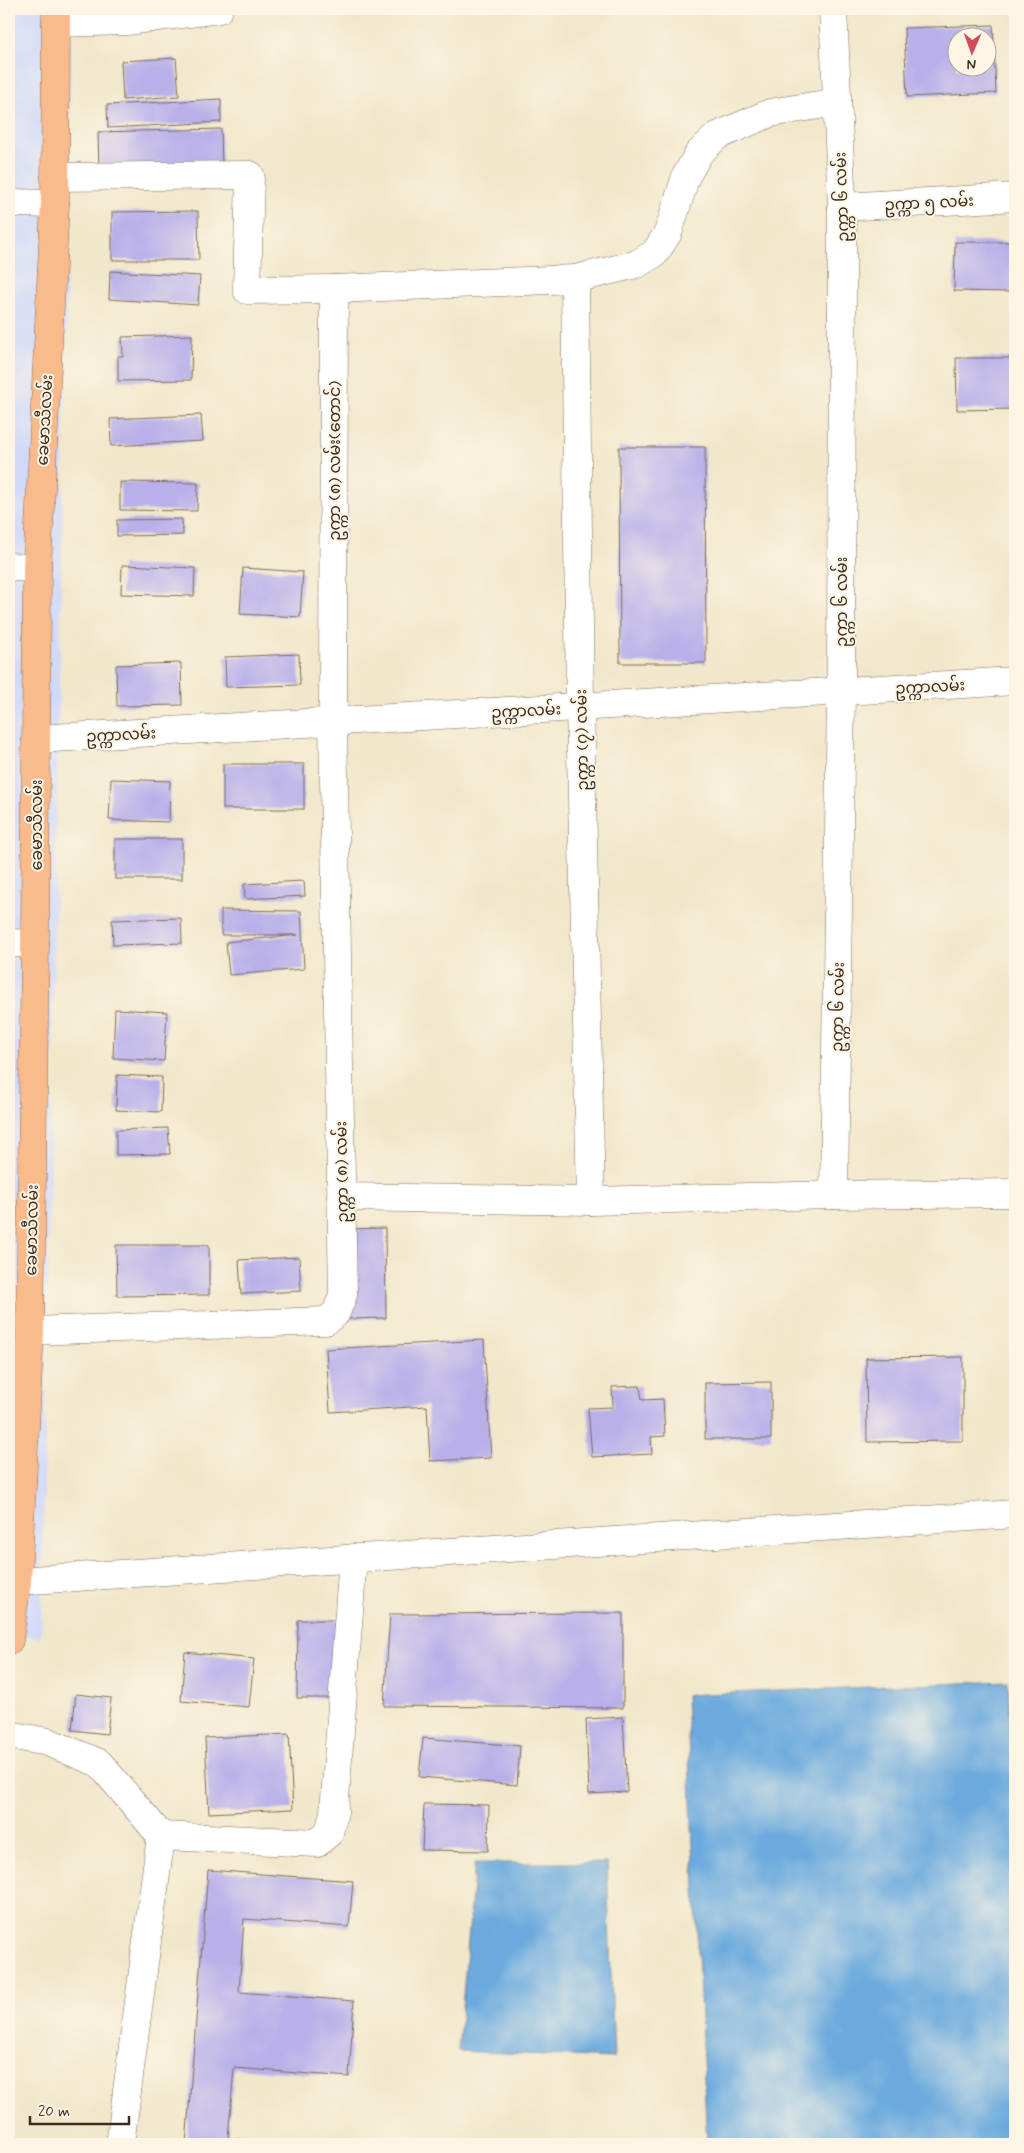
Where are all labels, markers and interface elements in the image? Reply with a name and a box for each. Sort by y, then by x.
north arrow [946,28,996,78]
text: N [967,55,977,73]
street label: ဥက္ကာ ၆ လမ်း [828,151,857,243]
street label: ဥက္ကာ ၅ လမ်း [884,189,974,218]
street label: ခေမာသီလမ်း [31,374,58,466]
street label: ဥက္ကာ (၈) လမ်း(တောင်) [323,381,348,541]
street label: ဥက္ကာ ၆ လမ်း [830,557,855,647]
street label: ဥက္ကာလမ်း [894,673,966,702]
street label: ဥက္ကာ (၇) လမ်း [569,689,596,791]
street label: ဥက္ကာလမ်း [490,697,562,726]
street label: ဥက္ကာလမ်း [85,721,157,750]
street label: ခေမာသီလမ်း [25,779,48,871]
street label: ဥက္ကာ ၆ လမ်း [825,962,852,1052]
street label: ဥက္ကာ (၈) လမ်း [329,1121,356,1223]
street label: ခေမာသီလမ်း [19,1184,44,1276]
scale bar [30,2093,129,2125]
text: 20 m [38,2102,70,2122]

